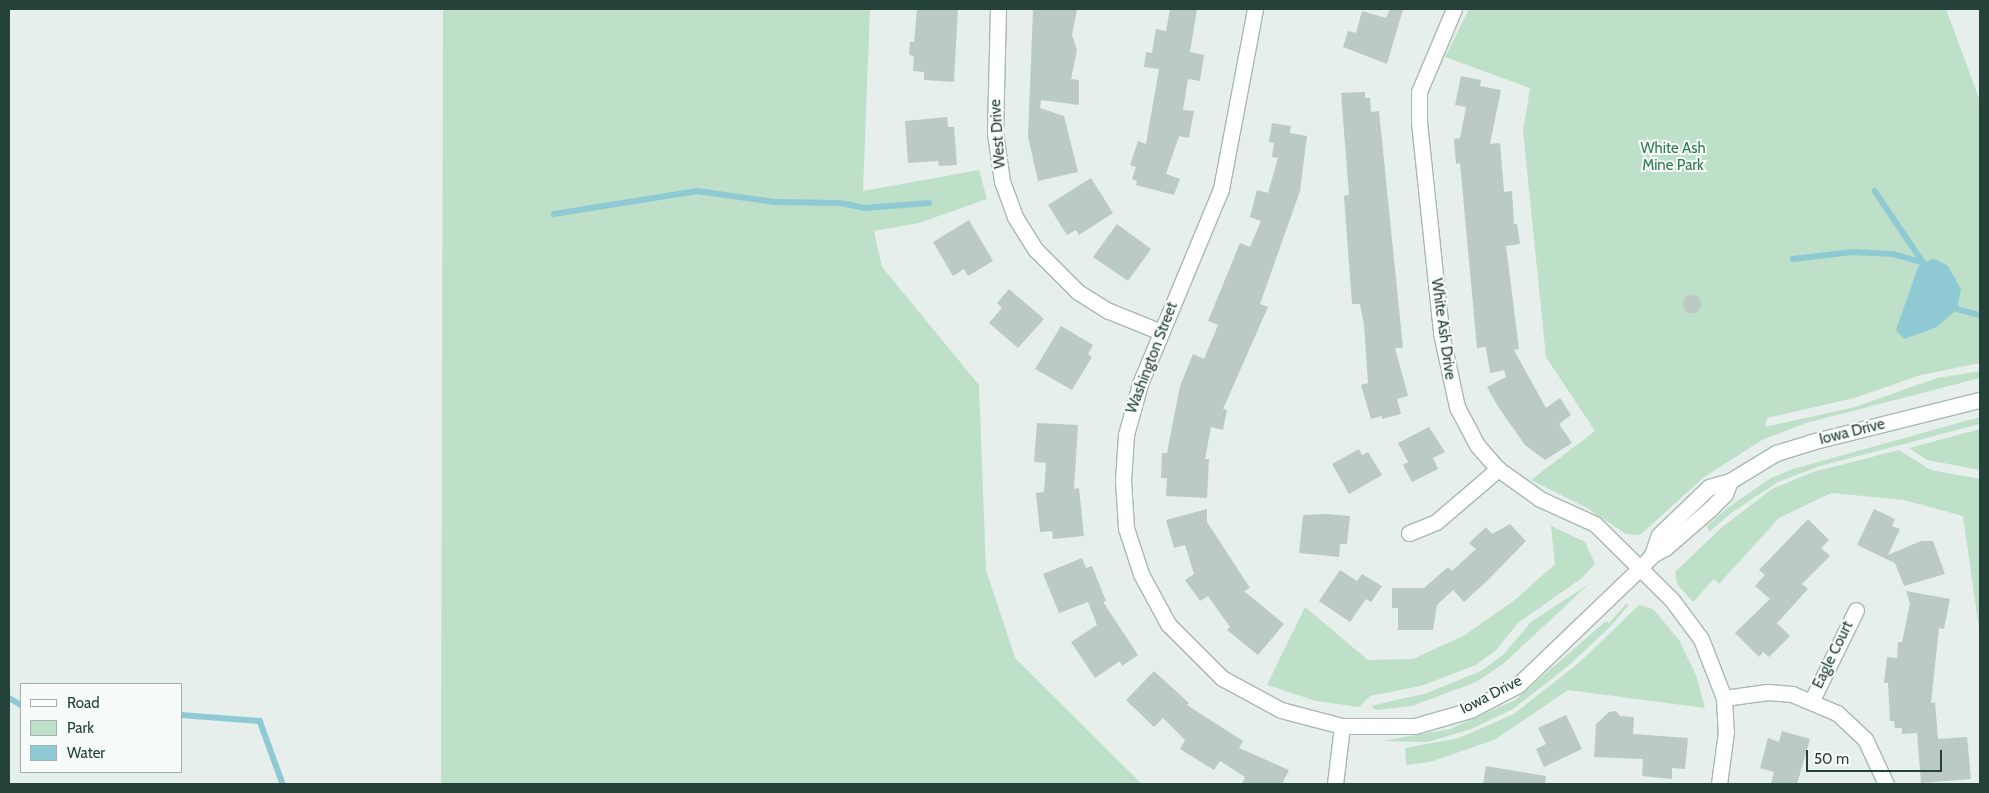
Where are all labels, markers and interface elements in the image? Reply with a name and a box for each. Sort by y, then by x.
street label: West Drive [987,99,1009,169]
park label: White Ash Mine Park [1640,139,1706,174]
street label: White Ash Drive [1427,277,1459,381]
street label: Washington Street [1123,300,1181,416]
street label: Iowa Drive [1817,415,1887,449]
street label: Eagle Court [1809,619,1857,691]
street label: Iowa Drive [1457,672,1525,718]
legend [20,683,182,773]
text: Road [67,694,100,712]
text: Park [67,719,94,737]
scale bar [1809,740,1945,772]
text: Water [67,744,105,762]
text: 50 m [1814,750,1849,768]

